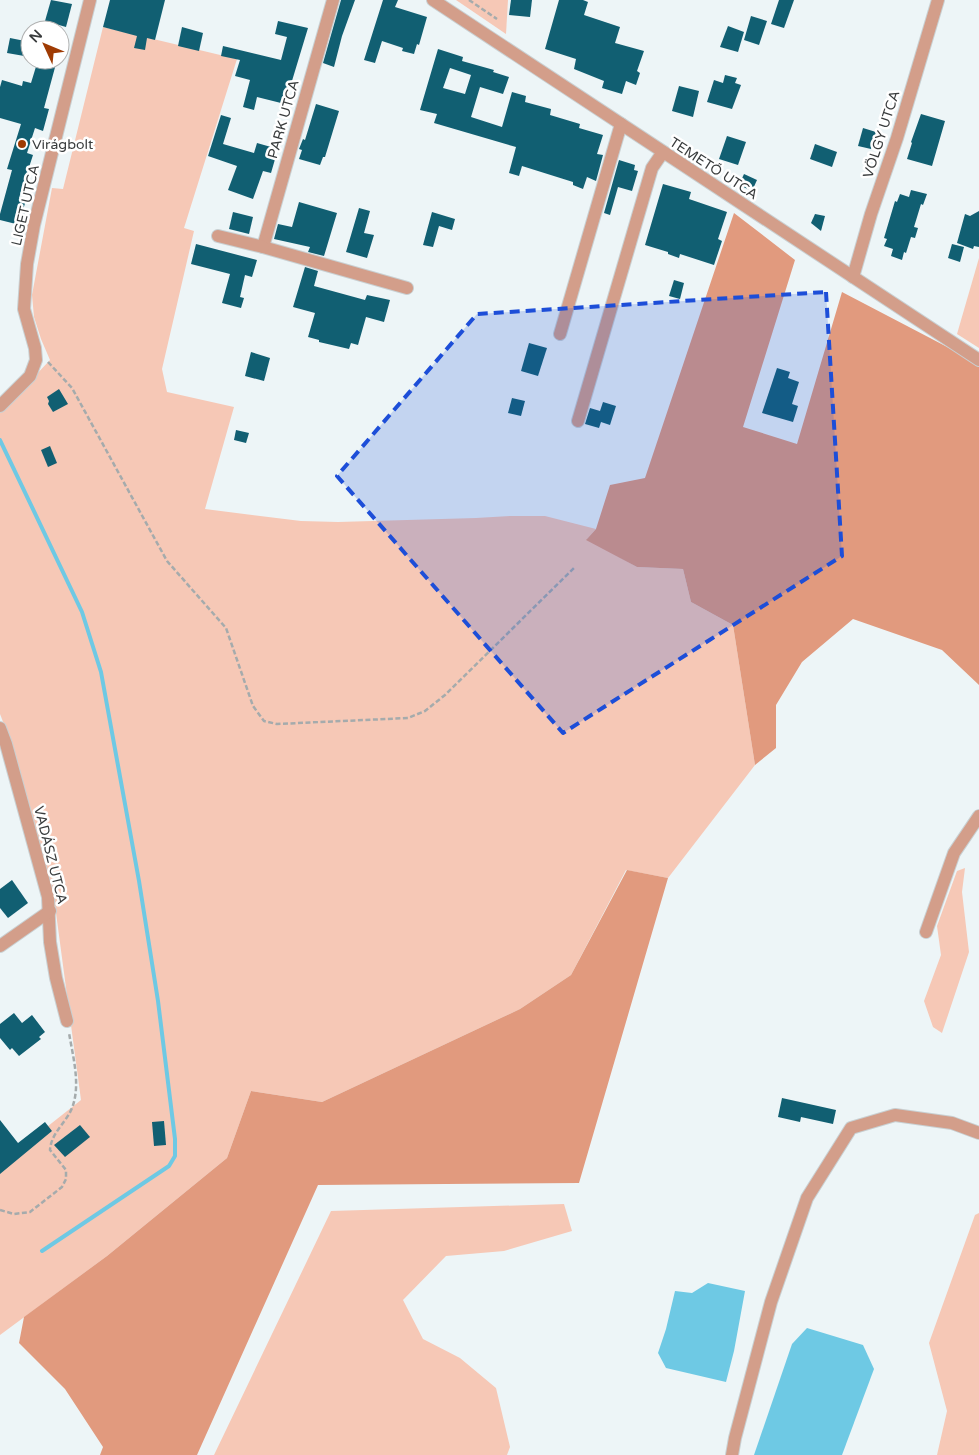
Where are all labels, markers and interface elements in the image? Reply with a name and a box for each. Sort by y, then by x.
north arrow [20,20,70,70]
text: N [26,26,46,46]
street label: PARK UTCA [264,78,303,161]
street label: VÖLGY UTCA [859,88,904,180]
street label: TEMETŐ UTCA [666,133,761,203]
place label: Virágbolt [32,136,94,153]
marker: Virágbolt [16,138,28,150]
street label: LIGET UTCA [8,163,43,247]
street label: VADÁSZ UTCA [30,804,71,906]

